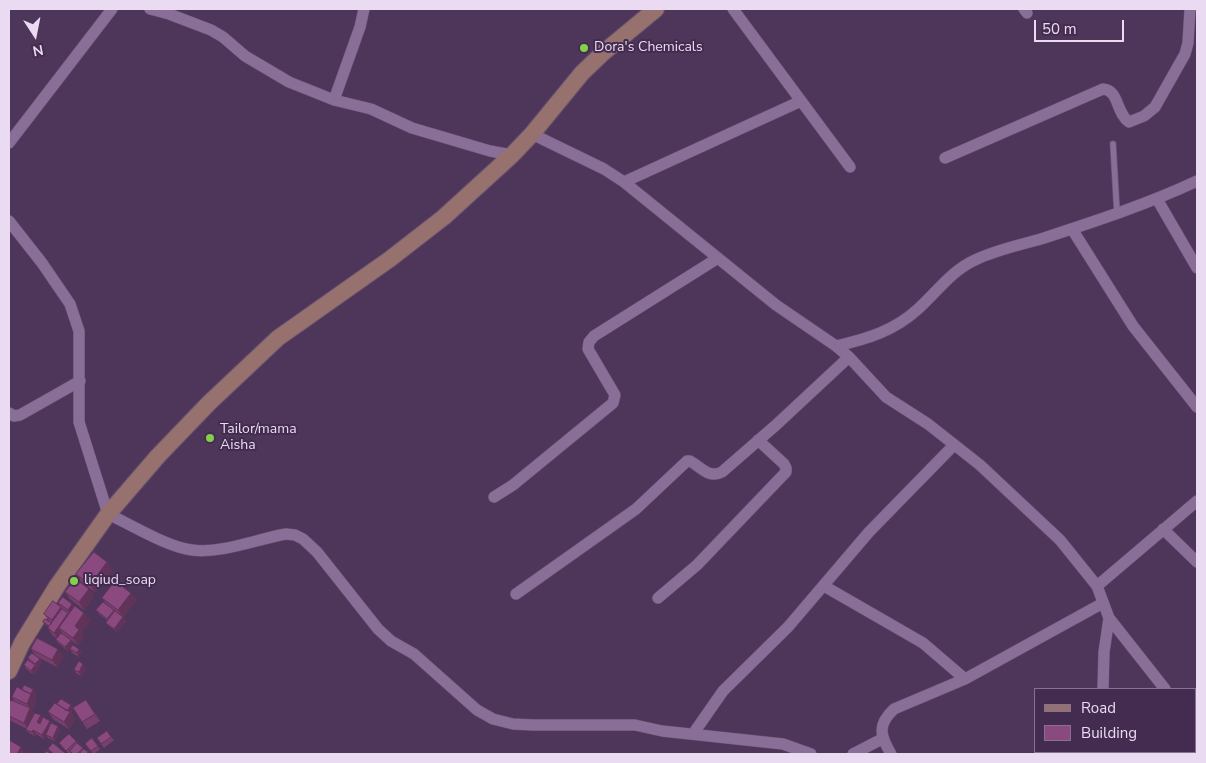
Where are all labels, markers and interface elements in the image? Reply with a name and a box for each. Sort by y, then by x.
north arrow [10,10,60,60]
scale bar [1036,10,1126,42]
text: 50 m [1042,19,1077,39]
text: N [31,40,45,61]
place label: Dora's Chemicals [594,40,703,56]
marker: Dora's Chemicals [578,42,590,54]
place label: Tailor/mama Aisha [220,422,297,454]
marker: Tailor/mama Aisha [204,432,216,444]
place label: liqiud_soap [84,573,156,589]
marker: liqiud_soap [68,575,80,587]
legend [1034,688,1196,753]
text: Road [1081,698,1116,718]
text: Building [1081,723,1137,743]

